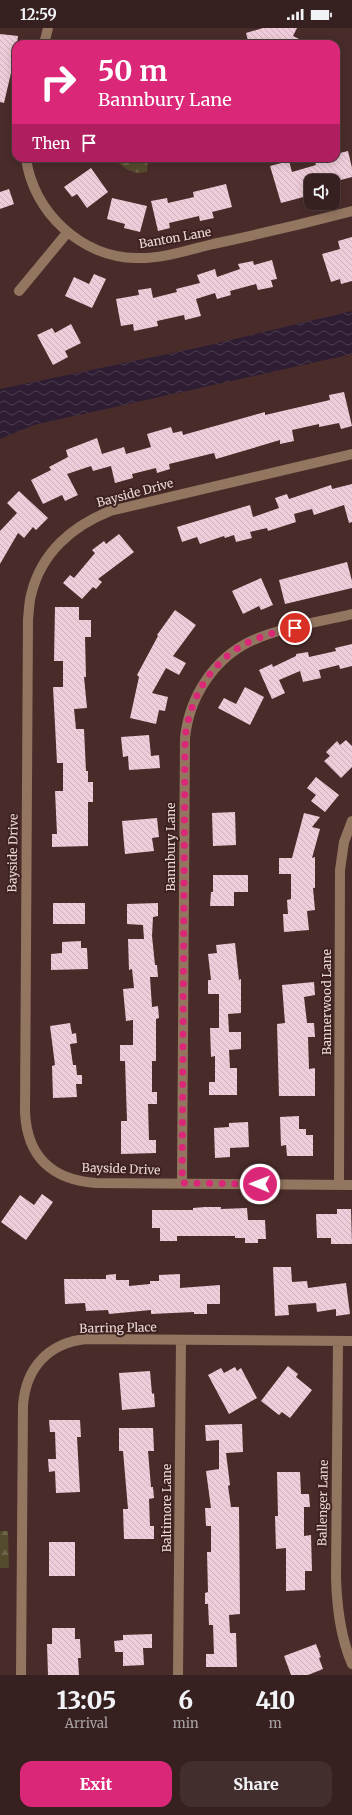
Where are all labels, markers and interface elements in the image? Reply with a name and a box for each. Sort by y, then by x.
text: 12:59 [20,5,57,24]
text: 50 m [98,53,167,89]
icon: right [32,56,84,108]
text: Bannbury Lane [98,88,232,111]
icon: arrive [78,132,100,154]
text: Then [32,134,70,153]
map controls [304,174,340,210]
button: sound [304,174,340,210]
street label: Banton Lane [138,224,212,251]
street label: Bayside Drive [95,475,175,510]
pin [278,611,312,645]
icon: arrive [284,617,306,639]
street label: Bannbury Lane [163,802,178,892]
street label: Bayside Drive [4,814,21,892]
street label: Bannerwood Lane [319,949,334,1055]
street label: Bayside Drive [81,1160,161,1177]
position arrow [239,1163,281,1205]
street label: Barring Place [79,1319,157,1336]
street label: Ballenger Lane [314,1460,331,1546]
street label: Baltimore Lane [159,1464,174,1552]
text: 13:05 [57,1685,116,1716]
text: 6 [178,1685,193,1716]
text: 410 [255,1685,295,1716]
text: Arrival [65,1715,108,1732]
text: min [173,1715,199,1732]
text: m [269,1715,282,1732]
button: Exit [20,1761,172,1807]
button: Share [180,1761,332,1807]

